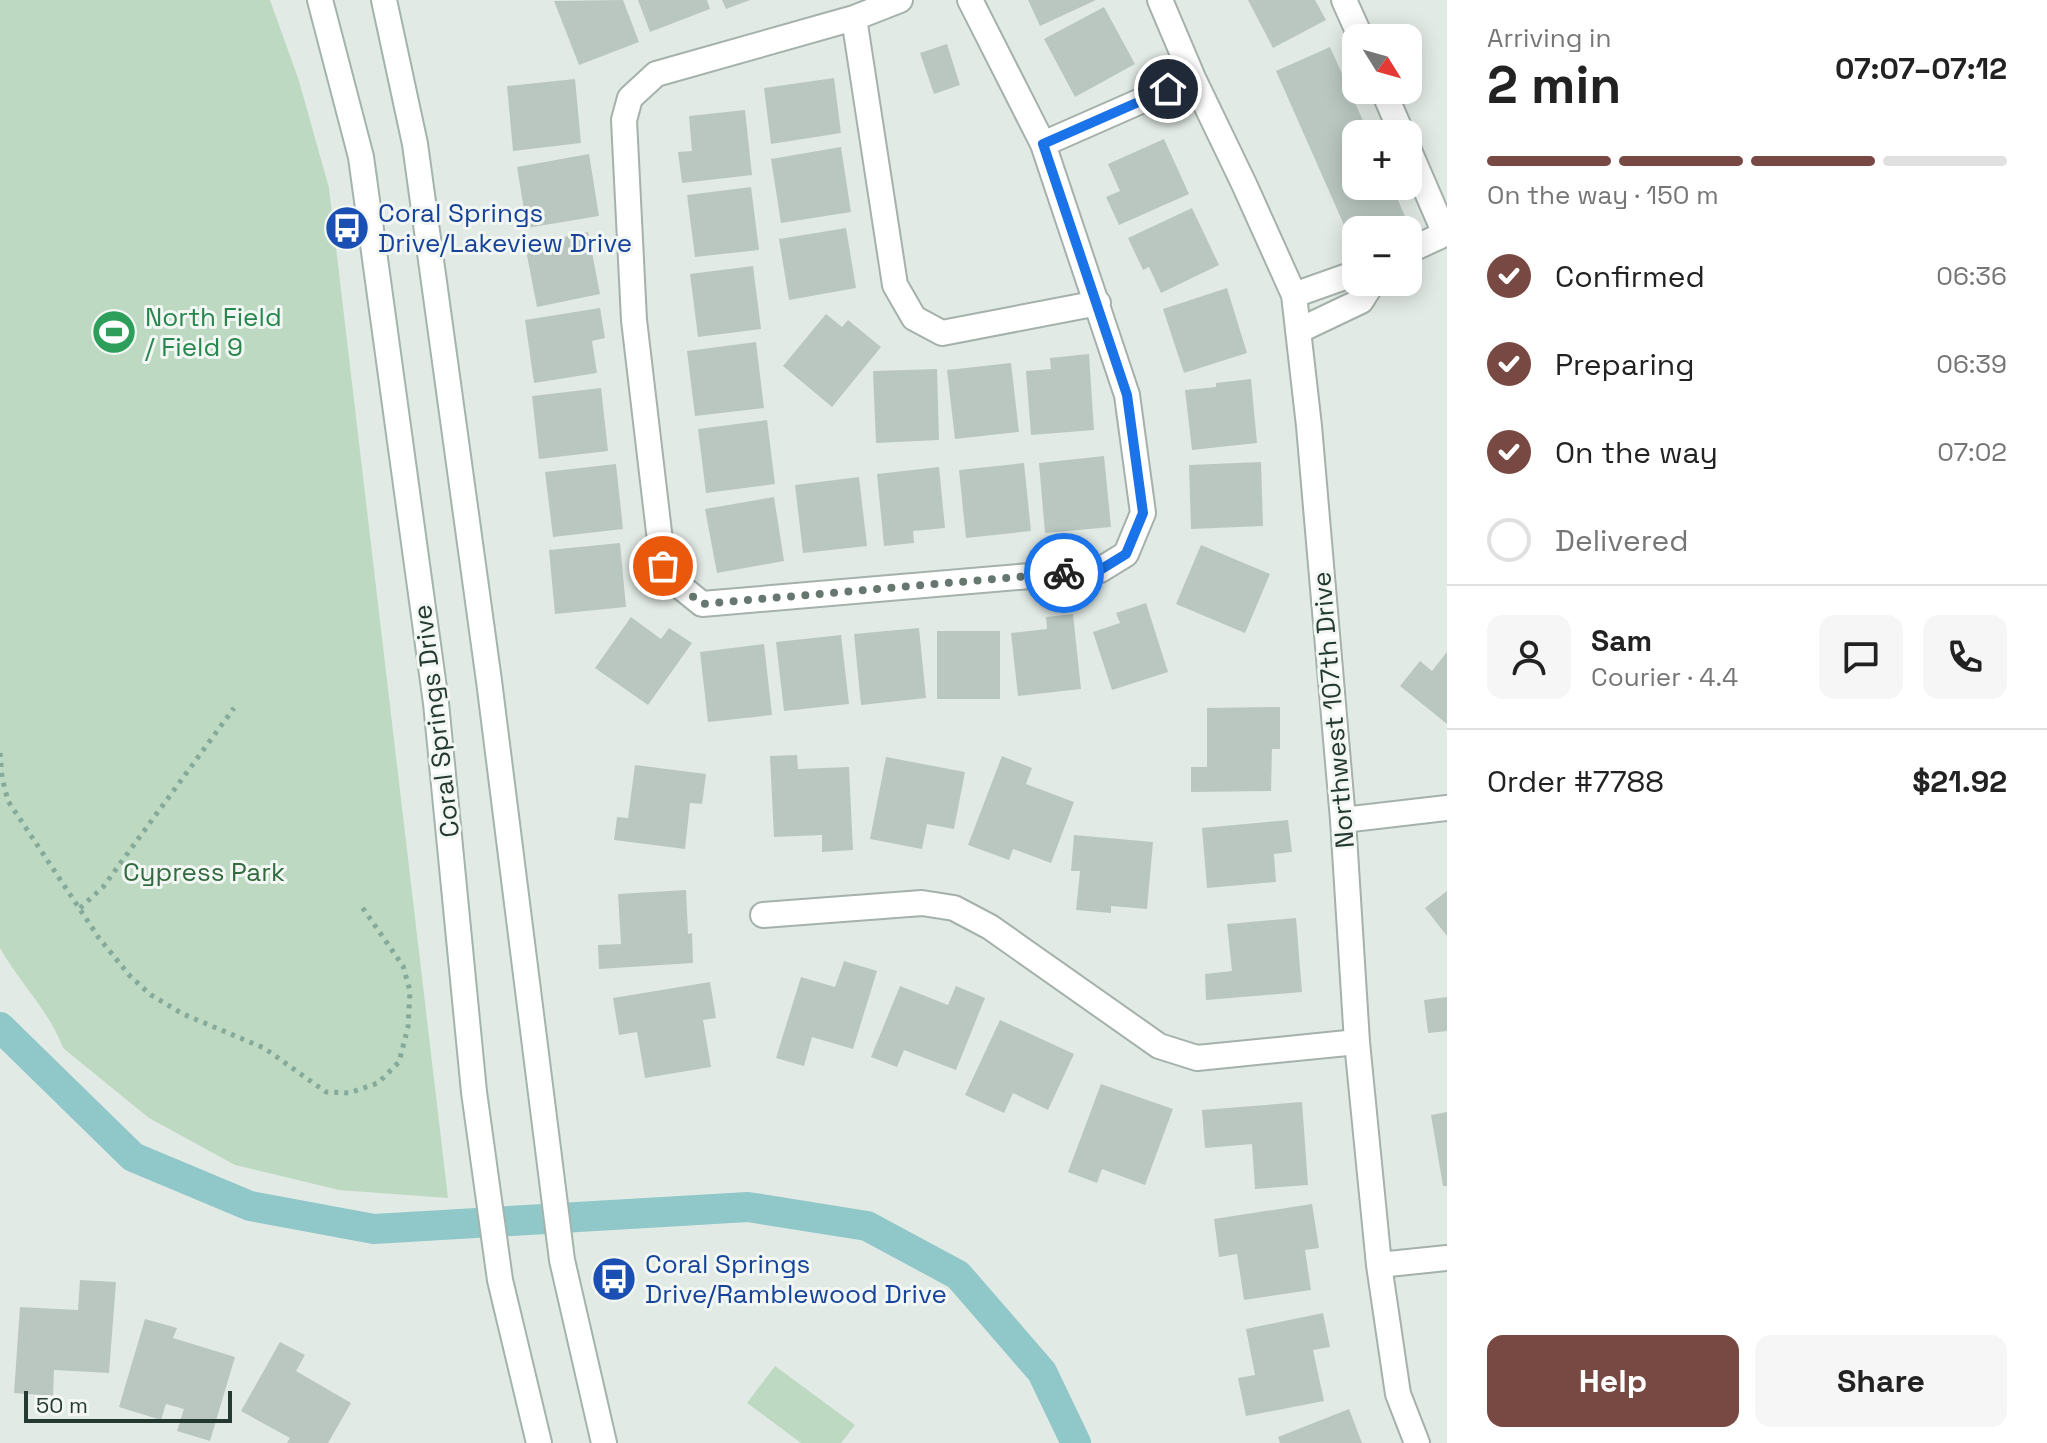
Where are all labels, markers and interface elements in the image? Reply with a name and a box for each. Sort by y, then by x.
text: Arriving in [1487,21,1611,55]
north arrow [1342,24,1422,104]
map controls [1342,24,1422,296]
text: 07:07–07:12 [1835,49,2007,88]
text: 2 min [1487,52,1621,118]
pin [1134,55,1202,123]
icon: home [1146,67,1190,111]
button: + [1342,120,1422,200]
text: On the way · 150 m [1487,178,1719,212]
place label: Coral Springs Drive/Lakeview Drive [378,196,632,260]
bus stop icon: Coral Springs Drive/Lakeview Drive [323,204,371,252]
button: − [1342,216,1422,296]
icon: check [1487,254,1531,298]
text: Confirmed [1555,257,1705,296]
text: 06:36 [1936,259,2007,293]
place label: North Field / Field 9 [145,300,282,364]
sports icon: North Field / Field 9 [90,308,138,356]
icon: check [1487,342,1531,386]
text: Preparing [1555,345,1694,384]
text: 06:39 [1936,347,2007,381]
icon: check [1487,430,1531,474]
text: On the way [1555,433,1718,472]
text: 07:02 [1937,435,2007,469]
text: Delivered [1555,521,1689,560]
pin [629,532,697,600]
courier [1024,533,1104,613]
icon: bag [641,544,685,588]
icon: bike [1042,551,1086,595]
street label: Northwest 107th Drive [1304,570,1362,850]
street label: Coral Springs Drive [405,603,467,839]
button: person [1487,615,1571,699]
button: chat [1819,615,1903,699]
button: phone [1923,615,2007,699]
text: Sam [1591,621,1652,660]
text: Courier · 4.4 [1591,660,1738,694]
text: Order #7788 [1487,762,1664,801]
text: $21.92 [1912,762,2007,801]
park label: Cypress Park [123,855,285,889]
place label: Coral Springs Drive/Ramblewood Drive [645,1247,947,1311]
bus stop icon: Coral Springs Drive/Ramblewood Drive [590,1255,638,1303]
button: Help [1487,1335,1739,1427]
button: Share [1755,1335,2007,1427]
scale bar [24,1387,232,1423]
text: 50 m [36,1391,88,1419]

